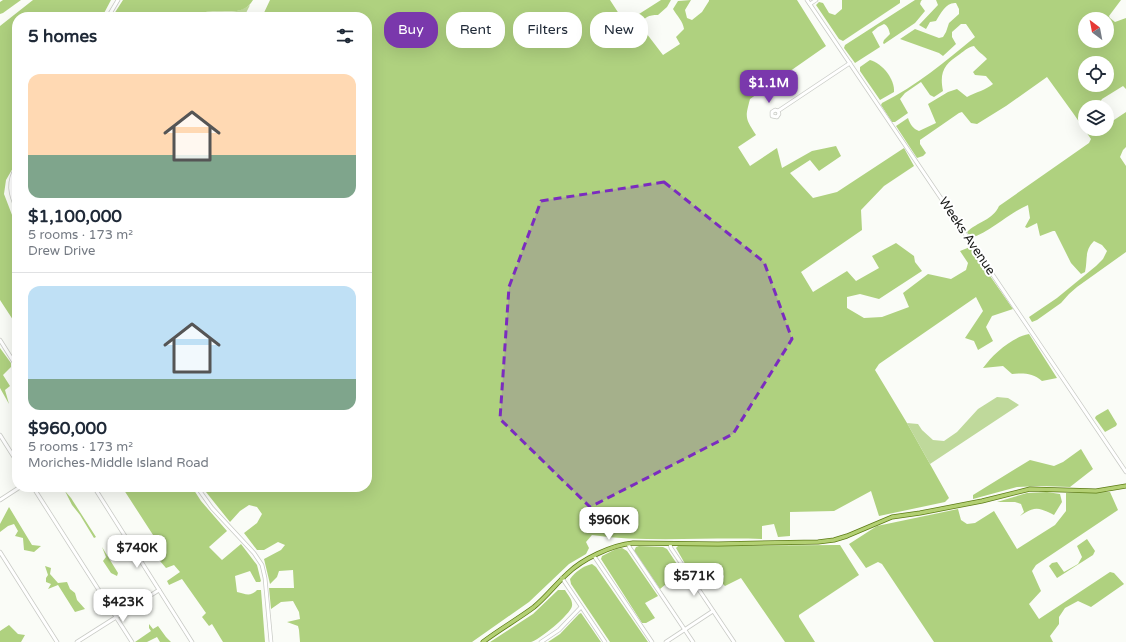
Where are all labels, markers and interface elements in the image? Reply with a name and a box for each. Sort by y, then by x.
chip: Buy [384,12,438,48]
chip: Rent [446,12,505,48]
chip: Filters [513,12,582,48]
chip: New [590,12,648,48]
north arrow [1078,12,1114,48]
map controls [1078,12,1114,136]
icon: filters [334,25,356,47]
text: 5 homes [28,26,97,47]
button: locate [1078,56,1114,92]
pin: $1.1M [741,70,797,104]
text: $1.1M [749,75,789,91]
icon: home [156,100,228,172]
button: layers [1078,100,1114,136]
street label: Weeks Avenue [935,194,999,278]
text: $1,100,000 [28,206,122,227]
text: 5 rooms · 173 m² [28,227,133,243]
text: Drew Drive [28,243,95,259]
icon: home [156,312,228,384]
text: $960,000 [28,418,107,439]
text: 5 rooms · 173 m² [28,439,133,455]
text: Moriches-Middle Island Road [28,455,209,471]
pin: $960K [581,507,637,541]
text: $960K [588,512,630,528]
pin: $740K [109,535,165,569]
text: $740K [116,540,158,556]
pin: $571K [666,563,722,597]
text: $571K [673,568,715,584]
pin: $423K [95,589,151,623]
text: $423K [102,594,144,610]

